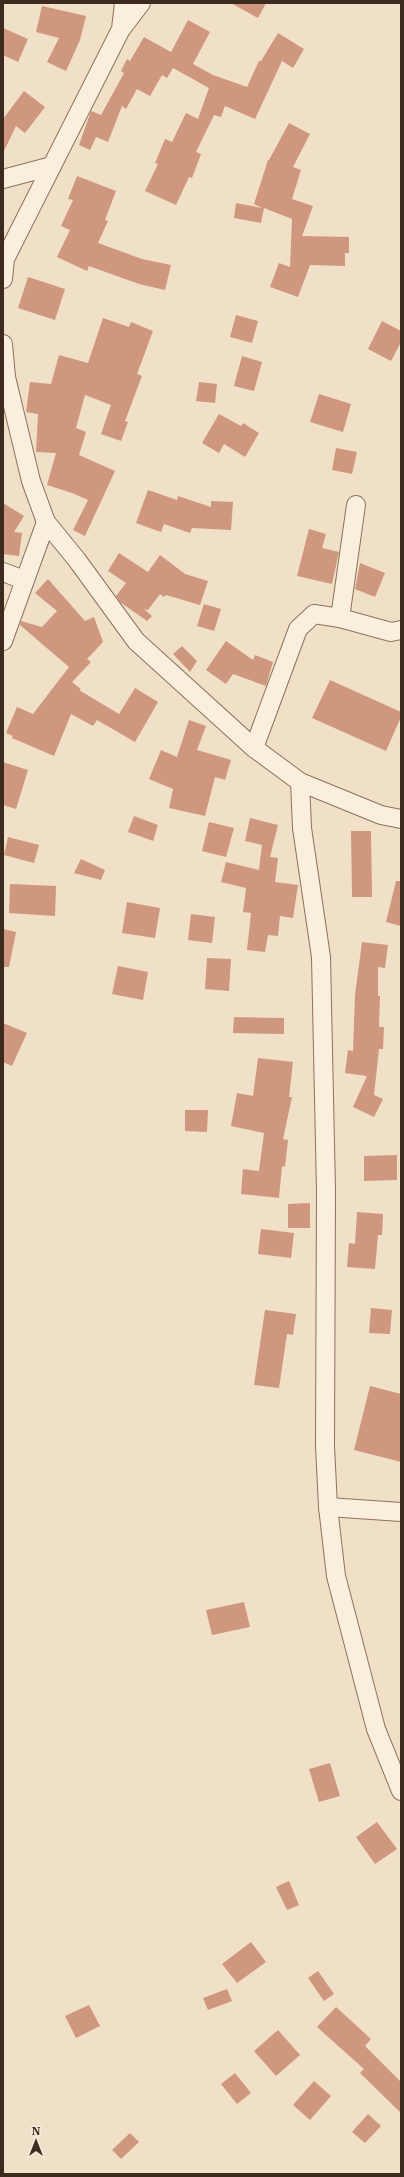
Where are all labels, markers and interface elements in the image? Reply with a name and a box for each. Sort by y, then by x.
north arrow [16,2121,56,2161]
text: N [32,2124,41,2138]

